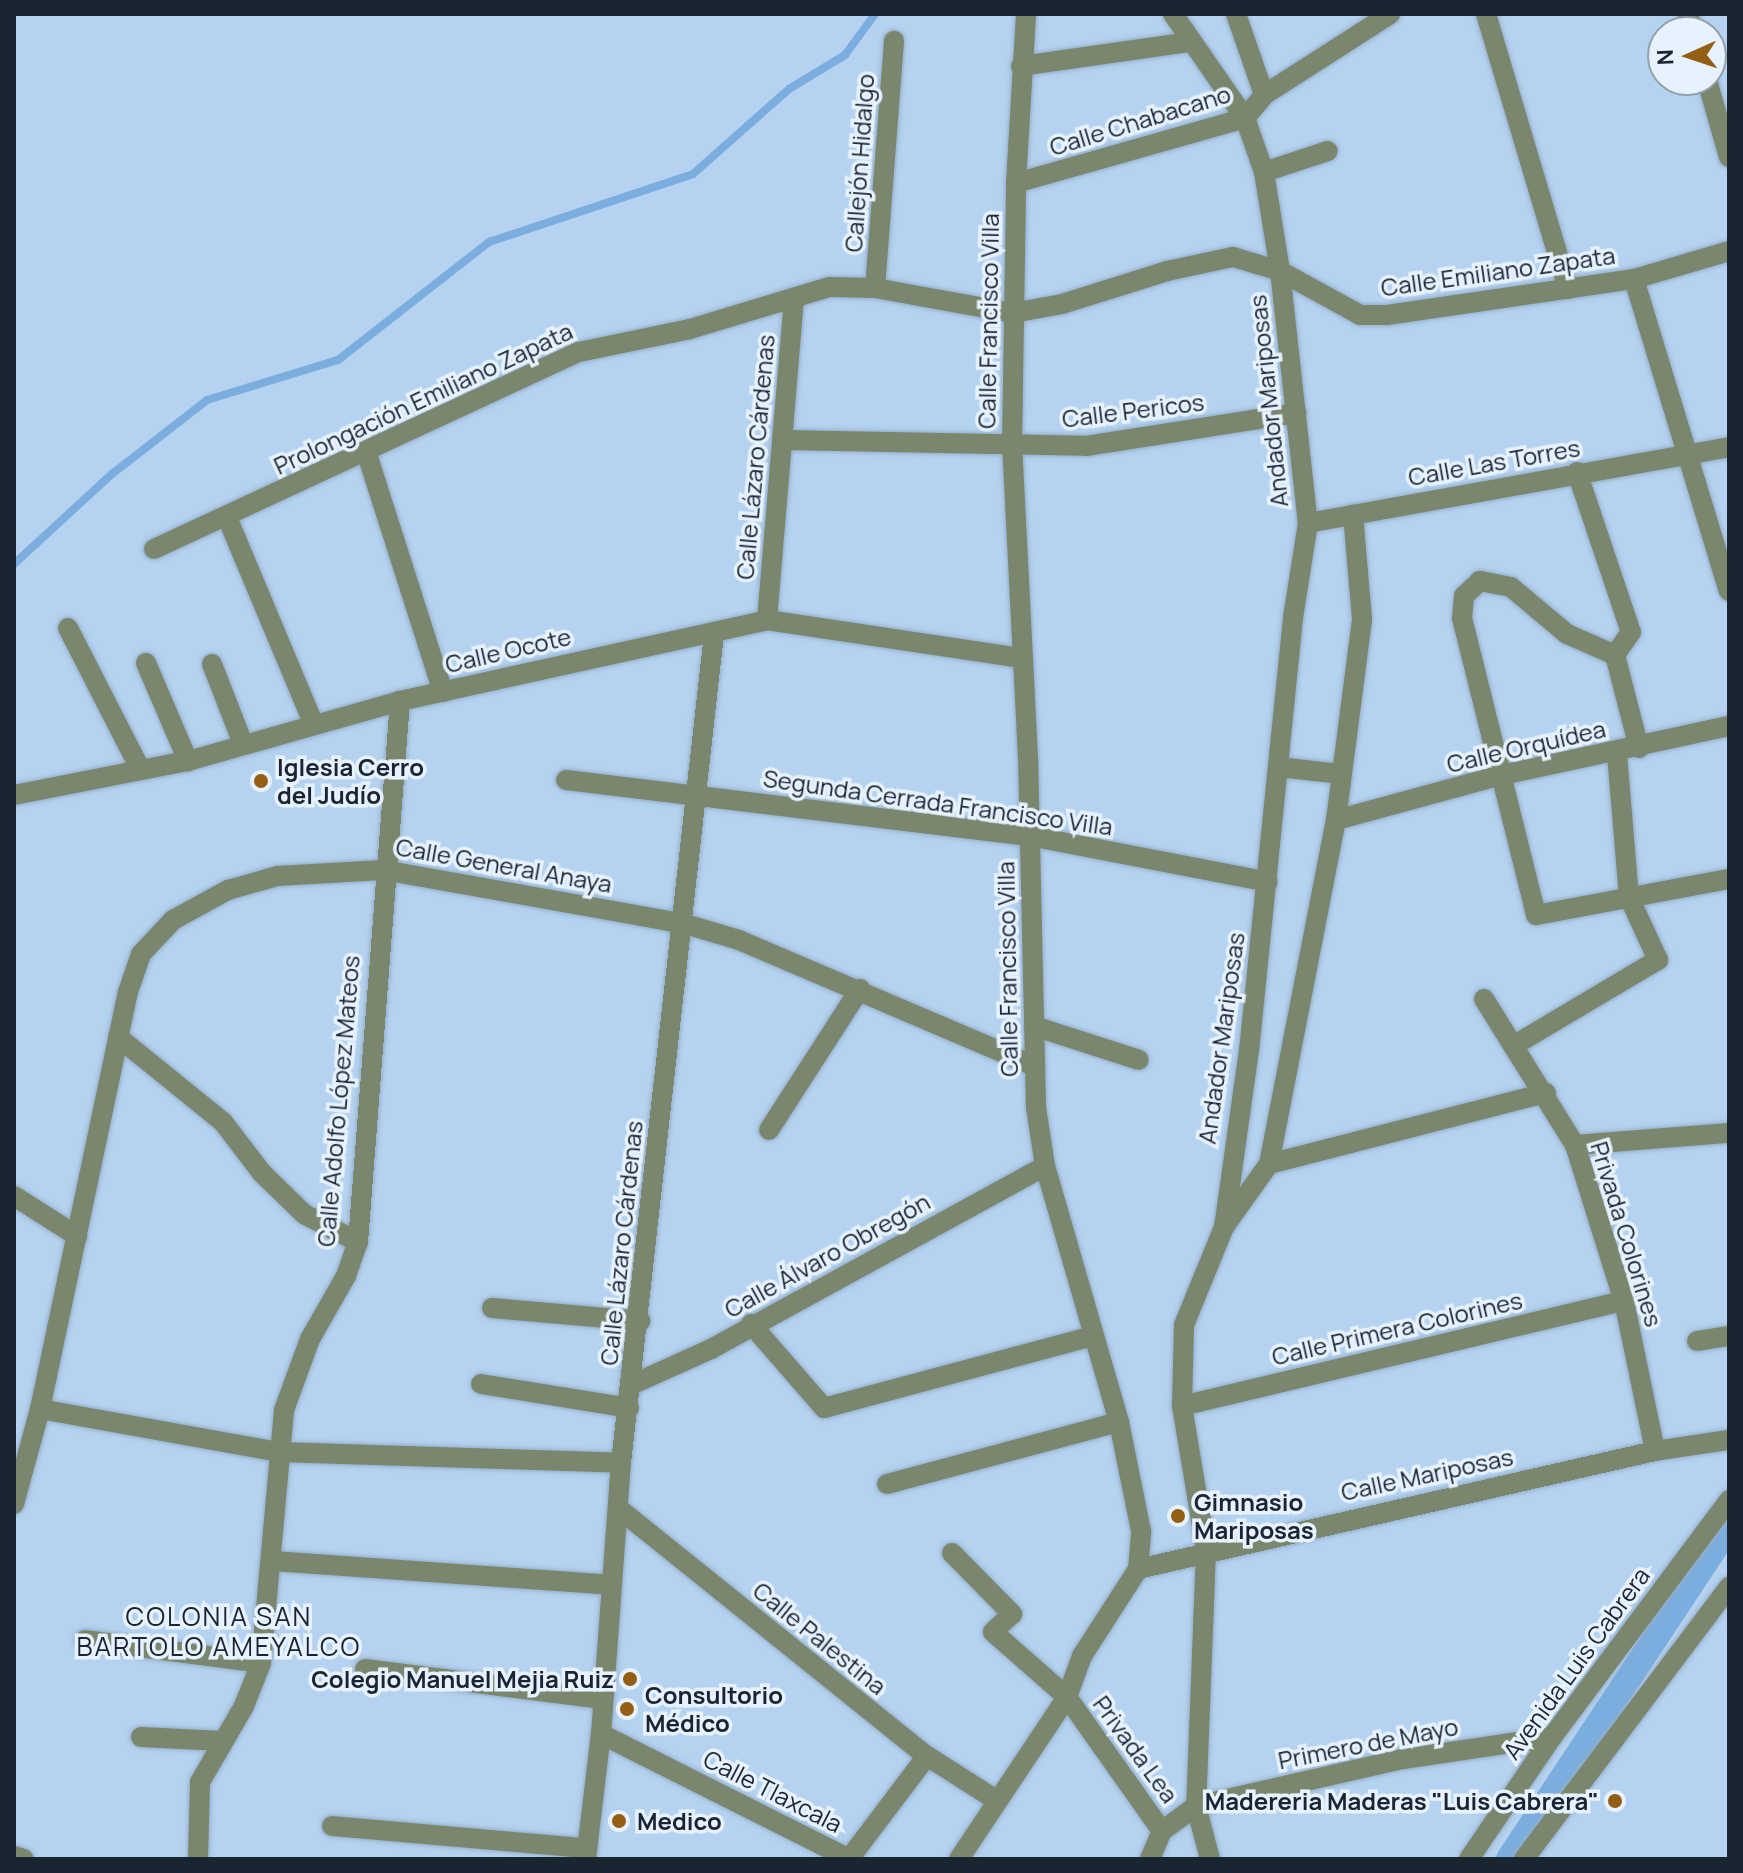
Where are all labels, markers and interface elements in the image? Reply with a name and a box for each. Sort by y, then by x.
north arrow [1647,16,1727,96]
text: N [1650,48,1680,66]
street label: Callejón Hidalgo [838,73,880,253]
street label: Calle Chabacano [1046,79,1234,161]
street label: Calle Francisco Villa [972,213,1004,429]
street label: Calle Emiliano Zapata [1379,240,1617,302]
street label: Andador Mariposas [1243,293,1293,509]
street label: Prolongación Emiliano Zapata [269,316,577,480]
street label: Calle Lázaro Cárdenas [730,333,780,581]
street label: Calle Pericos [1060,387,1206,433]
street label: Calle Las Torres [1406,433,1582,491]
street label: Calle Ocote [442,622,574,678]
street label: Calle Orquídea [1444,714,1608,778]
place label: Iglesia Cerro del Judío [277,753,424,809]
street label: Segunda Cerrada Francisco Villa [761,763,1115,841]
marker: Iglesia Cerro del Judío [252,772,270,790]
street label: Calle General Anaya [394,832,614,898]
street label: Calle Francisco Villa [991,861,1023,1077]
street label: Andador Mariposas [1192,930,1250,1146]
street label: Calle Adolfo López Mateos [311,954,365,1248]
street label: Calle Lázaro Cárdenas [594,1119,648,1367]
street label: Privada Colorines [1585,1138,1669,1330]
street label: Calle Álvaro Obregón [719,1187,935,1323]
street label: Calle Primera Colorines [1269,1285,1525,1371]
street label: Calle Mariposas [1338,1442,1516,1506]
place label: Gimnasio Mariposas [1194,1488,1314,1544]
marker: Gimnasio Mariposas [1169,1507,1187,1525]
street label: Avenida Luis Cabrera [1497,1561,1655,1765]
street label: Calle Palestina [748,1576,892,1700]
district label: COLONIA SAN BARTOLO AMEYALCO [77,1601,361,1662]
place label: Colegio Manuel Mejia Ruiz [311,1665,614,1693]
marker: Colegio Manuel Mejia Ruiz [621,1670,639,1688]
place label: Consultorio Médico [645,1681,783,1737]
street label: Privada Lea [1088,1690,1184,1808]
marker: Consultorio Médico [616,1698,638,1720]
street label: Primero de Mayo [1276,1711,1460,1775]
street label: Calle Tlaxcala [699,1744,847,1838]
place label: Madereria Maderas "Luis Cabrera" [1205,1787,1599,1815]
marker: Madereria Maderas "Luis Cabrera" [1606,1792,1624,1810]
place label: Medico [637,1807,722,1835]
marker: Medico [608,1810,630,1832]

